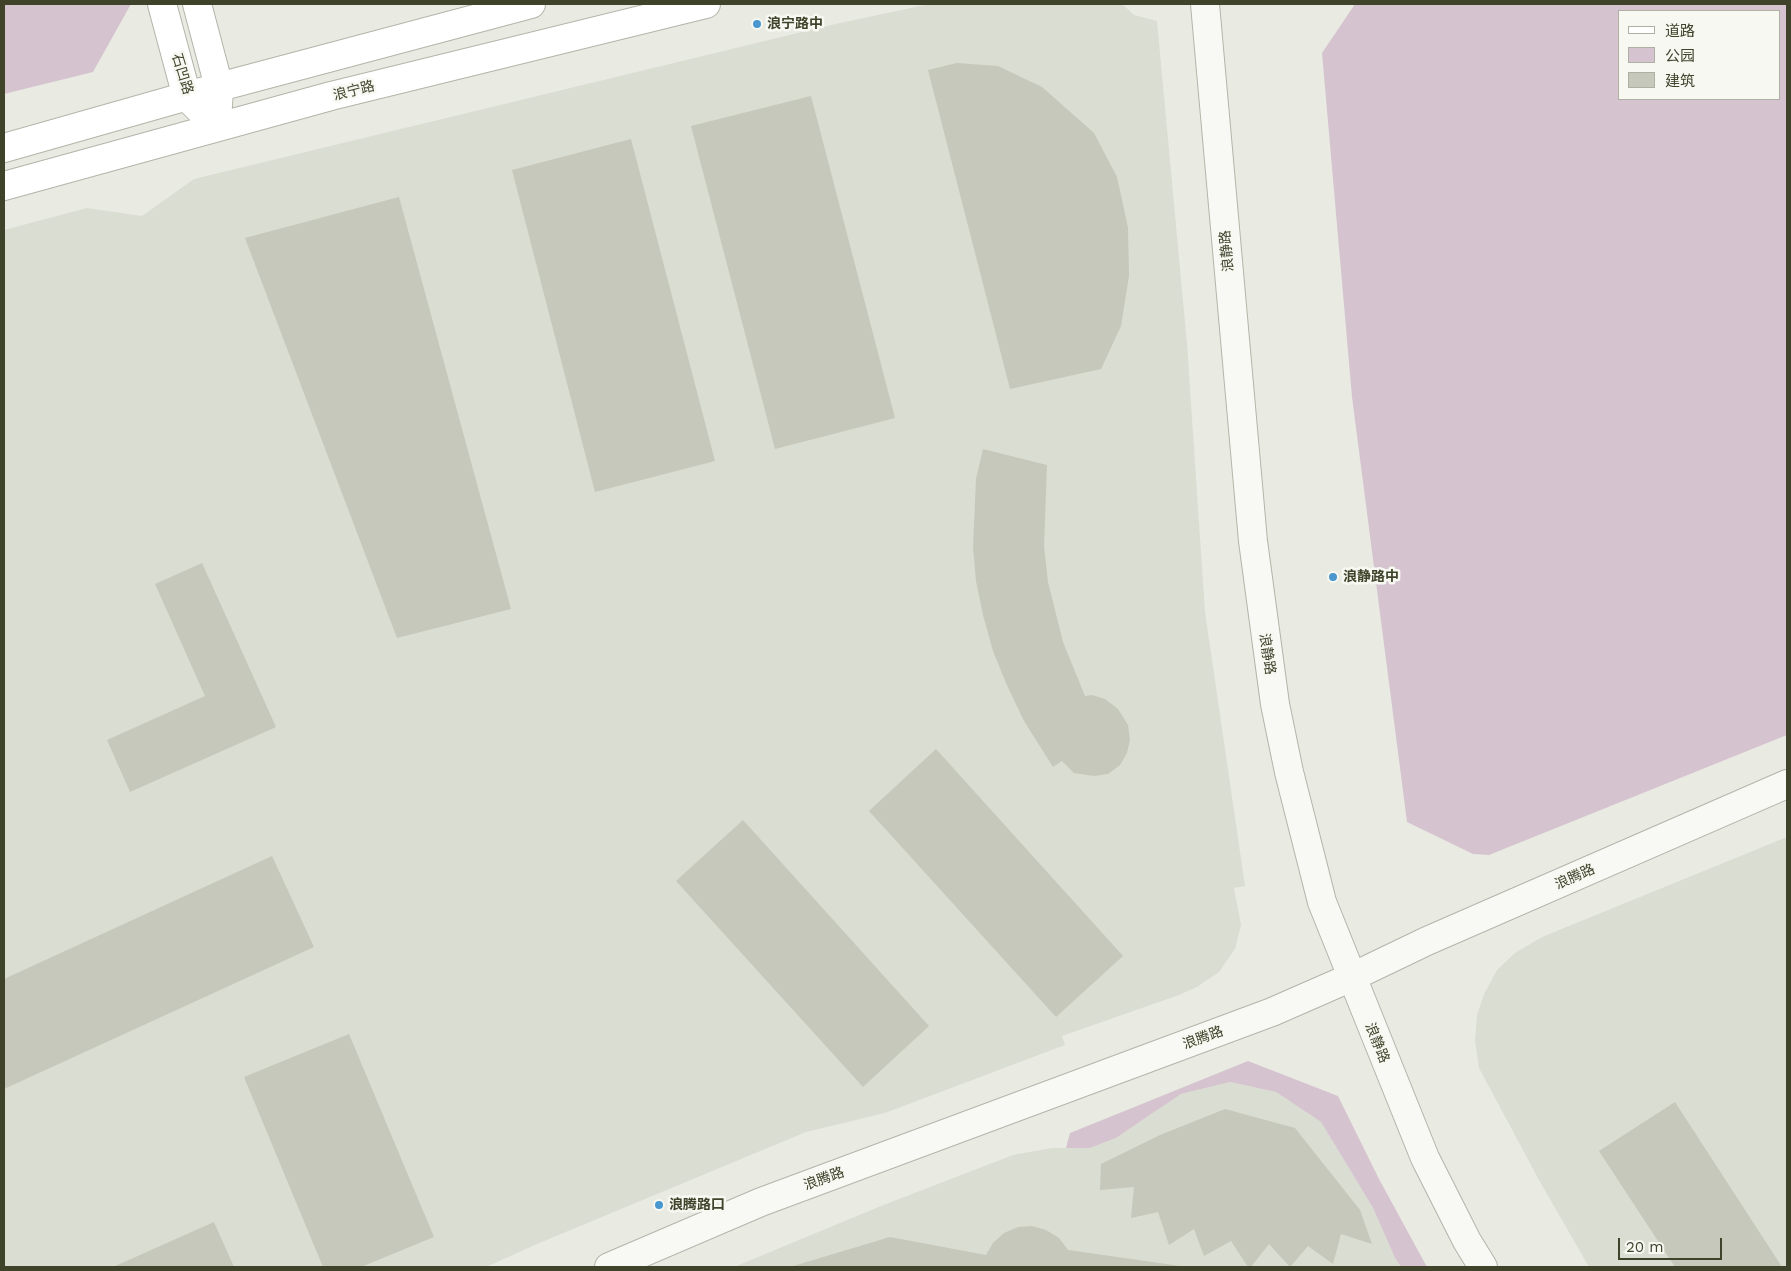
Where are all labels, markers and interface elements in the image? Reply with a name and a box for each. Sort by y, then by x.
legend [1618,10,1781,100]
place label: 浪宁路中 [767,16,823,32]
marker: 浪宁路中 [751,18,763,30]
text: 道路 [1665,22,1695,40]
text: 公园 [1665,47,1695,65]
street label: 石凹路 [168,51,196,97]
text: 建筑 [1665,72,1695,90]
street label: 浪宁路 [332,78,376,104]
street label: 浪静路 [1217,229,1237,273]
place label: 浪静路中 [1343,569,1399,585]
marker: 浪静路中 [1327,571,1339,583]
street label: 浪静路 [1255,632,1279,676]
street label: 浪腾路 [1552,861,1598,893]
street label: 浪静路 [1361,1020,1393,1066]
street label: 浪腾路 [1180,1023,1226,1053]
street label: 浪腾路 [801,1164,847,1194]
place label: 浪腾路口 [669,1197,725,1213]
marker: 浪腾路口 [653,1199,665,1211]
scale bar [1621,1228,1725,1260]
text: 20 m [1626,1238,1664,1256]

